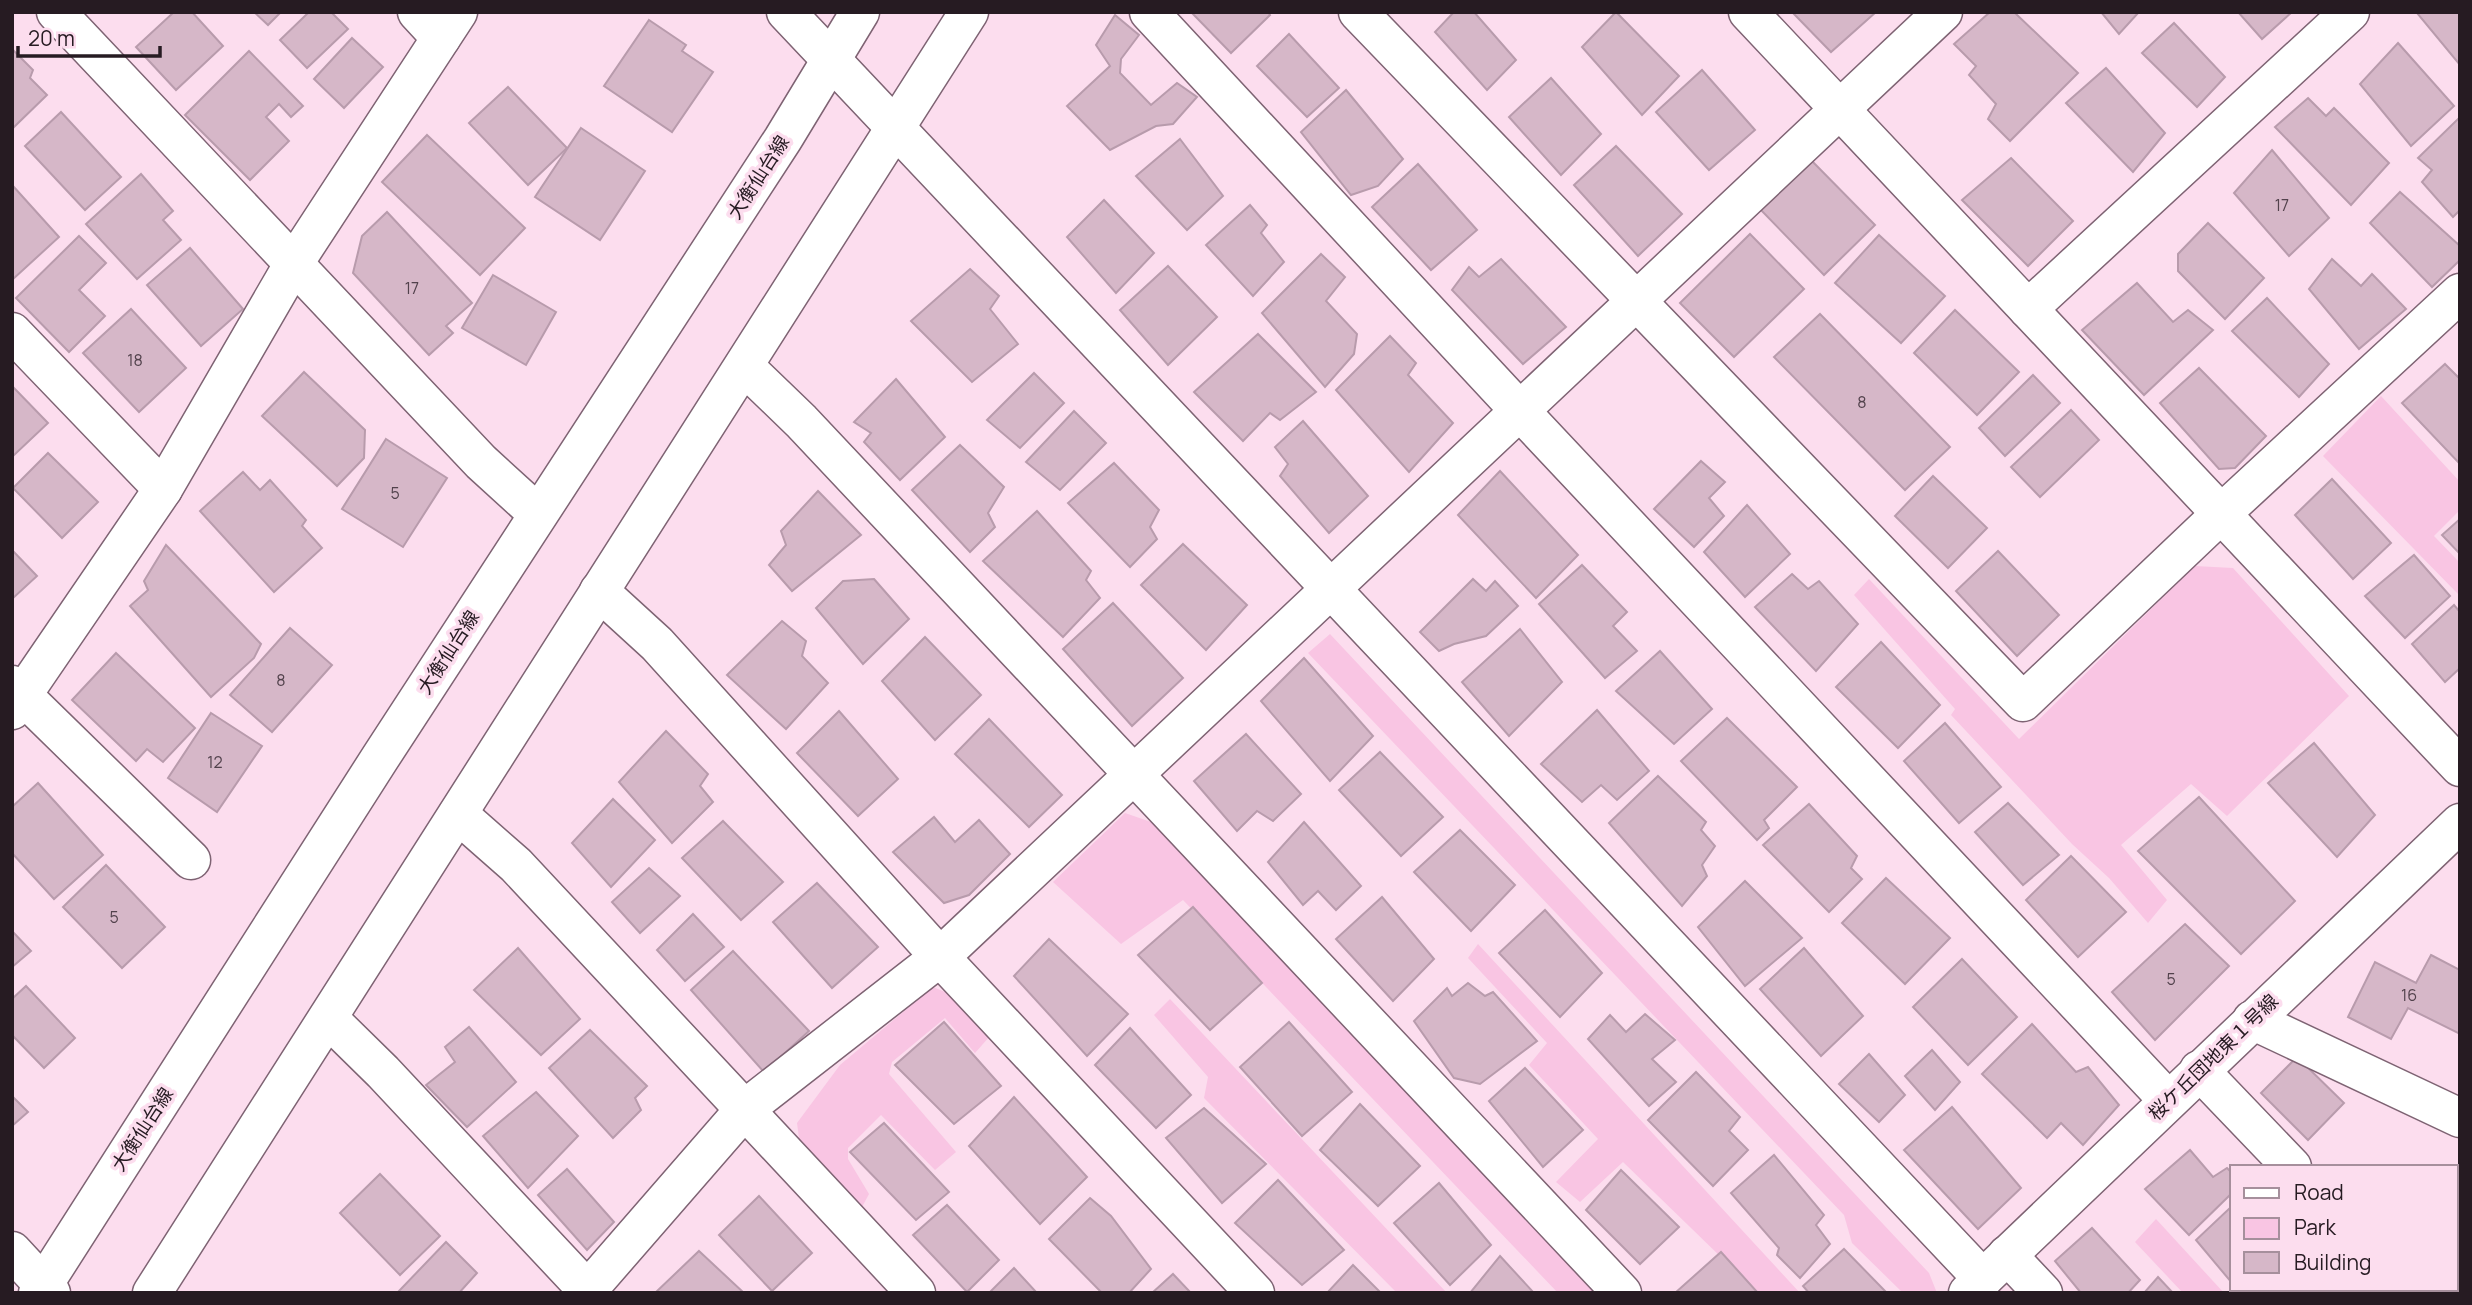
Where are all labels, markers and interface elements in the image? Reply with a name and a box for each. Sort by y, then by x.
scale bar [18,14,159,58]
text: 20 m [28,24,75,52]
street label: 大衡仙台線 [721,130,795,224]
house number: 17 [2275,194,2289,216]
house number: 17 [405,277,419,299]
house number: 18 [127,349,143,371]
house number: 8 [1857,391,1867,413]
house number: 5 [390,482,400,504]
street label: 大衡仙台線 [411,605,485,699]
house number: 8 [276,669,286,691]
house number: 12 [207,751,223,773]
house number: 5 [109,906,119,928]
house number: 5 [2166,968,2176,990]
house number: 16 [2401,984,2417,1006]
street label: 桜ケ丘団地東１号線 [2142,988,2284,1126]
street label: 大衡仙台線 [105,1082,179,1176]
legend [2230,1165,2458,1291]
text: Road [2294,1178,2344,1206]
text: Park [2294,1213,2336,1241]
text: Building [2294,1248,2371,1276]

